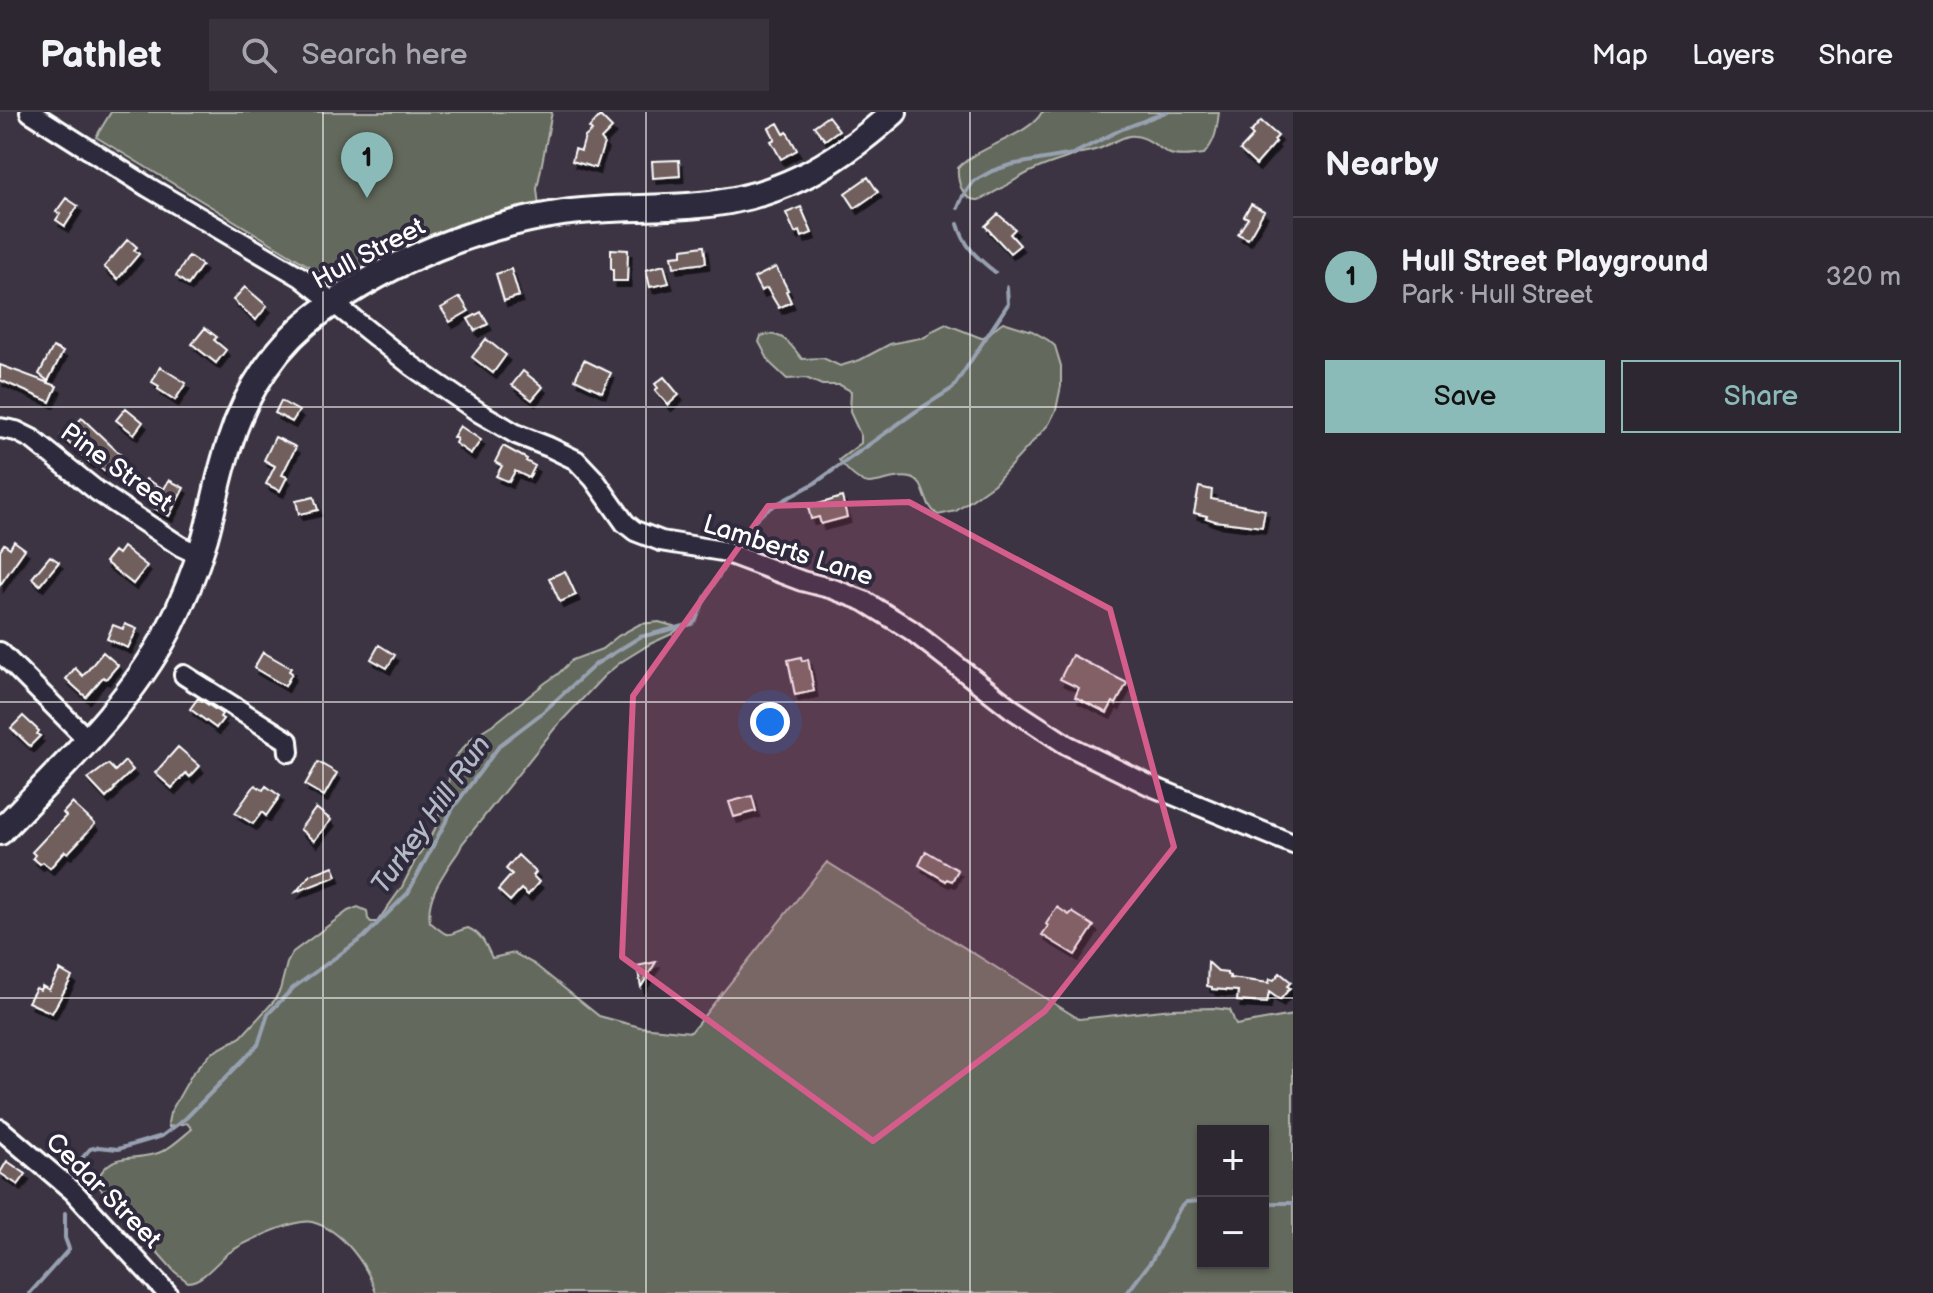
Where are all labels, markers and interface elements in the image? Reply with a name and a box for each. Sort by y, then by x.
search box [209,19,769,91]
text: Pathlet [40,33,161,78]
icon: search [237,33,281,77]
text: Search here [301,37,468,73]
text: Map [1592,39,1648,72]
text: Layers [1692,39,1775,72]
text: Share [1819,39,1893,72]
pin: 1 [341,132,393,198]
text: Nearby [1325,144,1439,185]
street label: Hull Street [307,211,431,297]
text: Hull Street Playground [1401,244,1709,280]
text: 1 [1346,262,1356,293]
text: 320 m [1826,262,1901,293]
text: Park · Hull Street [1401,280,1593,311]
button: Save [1325,360,1605,433]
button: Share [1621,360,1901,433]
street label: Pine Street [54,417,178,519]
street label: Lamberts Lane [699,509,877,593]
your location [750,702,790,742]
water label: Turkey Hill Run [364,730,498,900]
map controls [1197,1125,1269,1269]
button: + [1197,1125,1269,1197]
street label: Cedar Street [39,1127,167,1255]
button: − [1197,1197,1269,1269]

